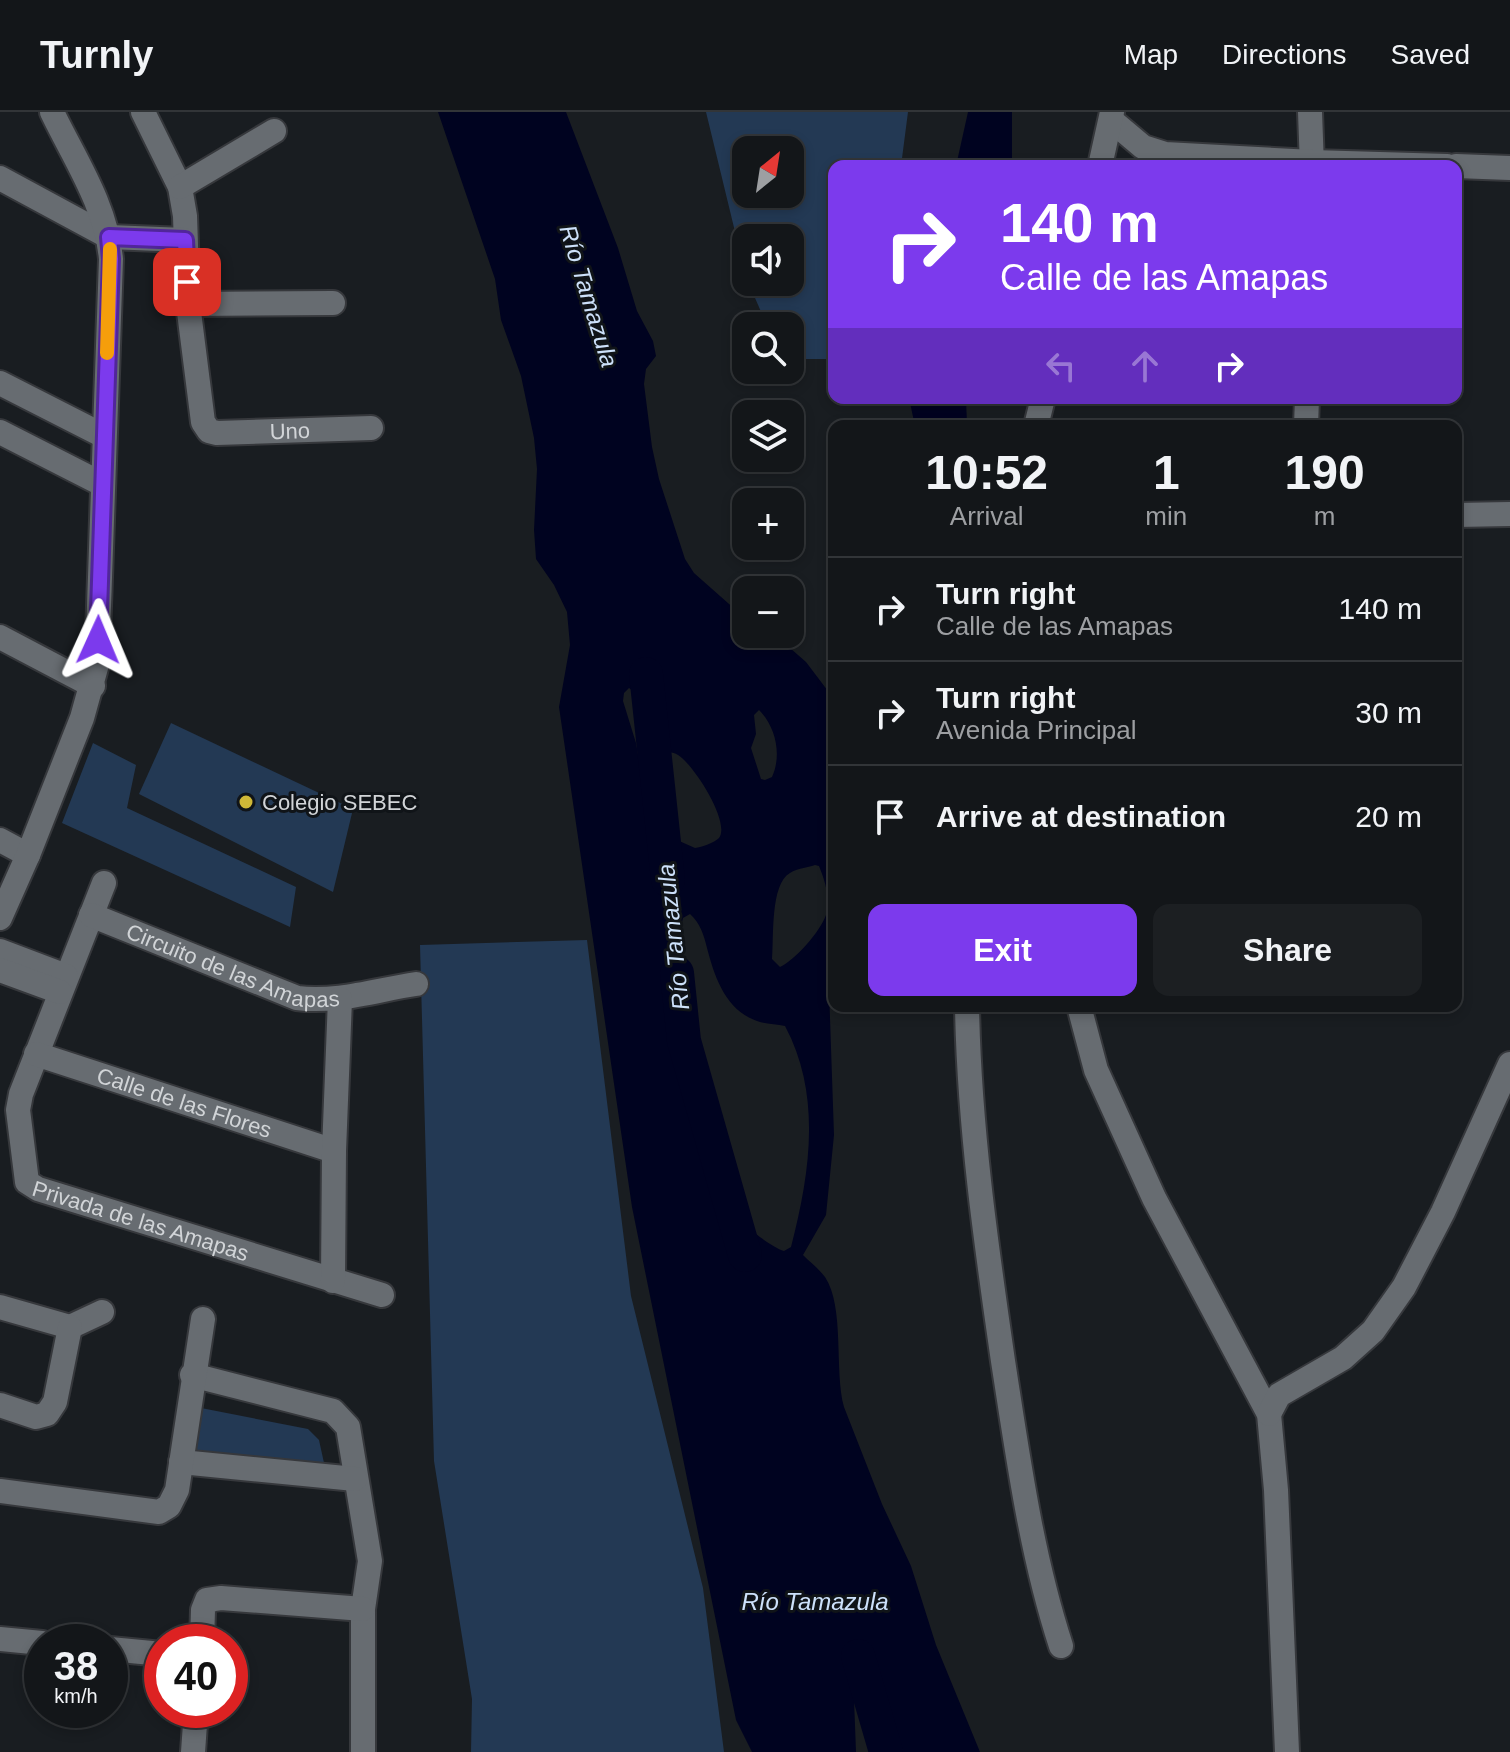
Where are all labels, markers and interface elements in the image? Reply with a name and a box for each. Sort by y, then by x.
text: Turnly [40,34,153,76]
text: Map [1124,39,1178,70]
text: Directions [1222,39,1347,70]
text: Saved [1391,39,1470,70]
north arrow [732,136,804,208]
map controls [732,136,804,648]
text: 140 m [1000,191,1159,254]
icon: right [868,192,972,296]
water label: Río Tamazula [555,222,623,370]
button: sound [732,224,804,296]
pin [153,248,221,316]
text: Calle de las Amapas [1000,257,1328,298]
icon: arrive [165,260,209,304]
button: search [732,312,804,384]
icon: left [1039,344,1083,388]
icon: ahead [1123,344,1167,388]
icon: right [1207,344,1251,388]
button: layers [732,400,804,472]
street label: Uno [269,417,310,444]
text: 10:52 [925,446,1048,499]
text: 1 [1153,446,1180,499]
text: 190 [1285,446,1365,499]
button: + [732,488,804,560]
text: Arrival [950,501,1024,531]
text: min [1145,501,1187,531]
text: m [1314,501,1335,531]
button: − [732,576,804,648]
text: Turn right [936,577,1075,610]
icon: right [868,587,912,631]
text: 140 m [1339,592,1422,625]
position arrow [56,598,140,682]
text: Calle de las Amapas [936,611,1173,641]
text: Turn right [936,681,1075,714]
icon: right [868,691,912,735]
text: 30 m [1355,696,1422,729]
text: Avenida Principal [936,715,1136,745]
place label: Colegio SEBEC [262,790,417,815]
marker: Colegio SEBEC [237,793,255,811]
icon: arrive [868,795,912,839]
text: Arrive at destination [936,800,1226,833]
text: 20 m [1355,800,1422,833]
water label: Río Tamazula [652,862,694,1012]
button: Exit [868,904,1137,996]
button: Share [1153,904,1422,996]
street label: Circuito de las Amapas [123,918,341,1012]
street label: Calle de las Flores [94,1062,275,1142]
street label: Privada de las Amapas [29,1176,252,1266]
water label: Río Tamazula [741,1588,889,1615]
speed limit sign: 40 [144,1624,248,1728]
text: 38 [54,1644,98,1688]
text: km/h [54,1685,98,1707]

